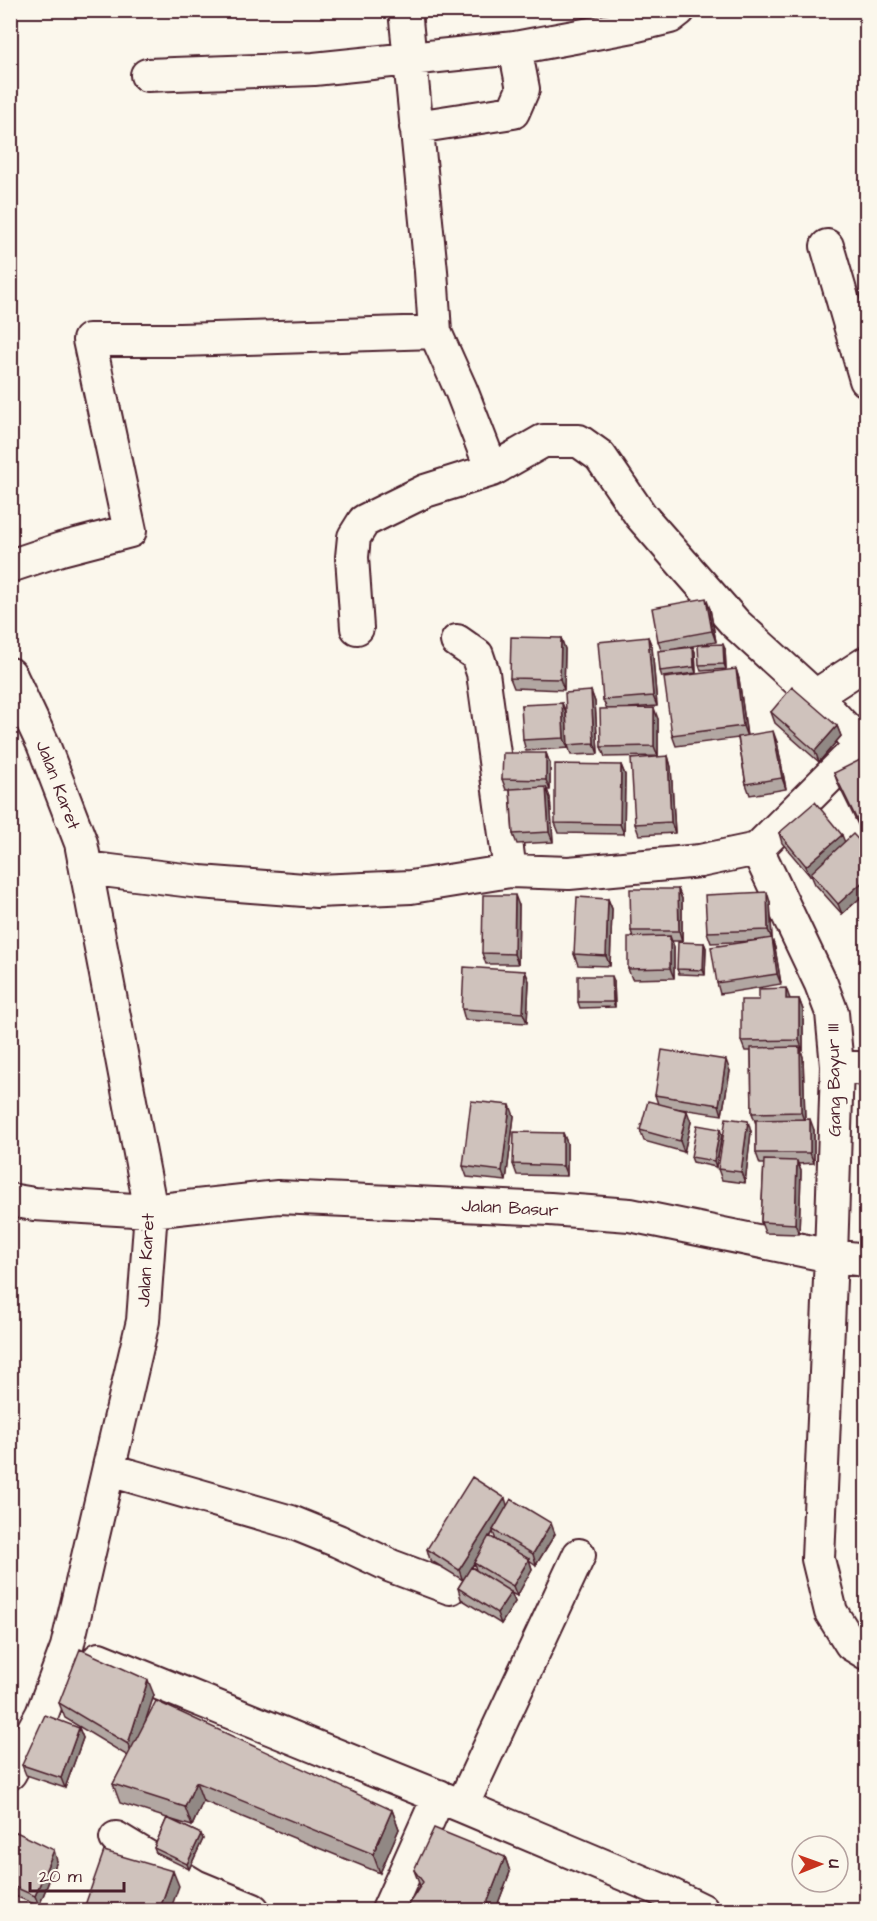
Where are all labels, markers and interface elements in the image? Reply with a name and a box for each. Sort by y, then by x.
street label: Jalan Karet [30,737,87,834]
street label: Gang Bayur III [821,1023,848,1137]
street label: Jalan Basur [461,1193,559,1223]
street label: Jalan Karet [131,1212,161,1308]
north arrow [790,1834,850,1894]
scale bar [30,1855,124,1893]
text: U [823,1859,845,1868]
text: 20 m [39,1864,82,1889]

